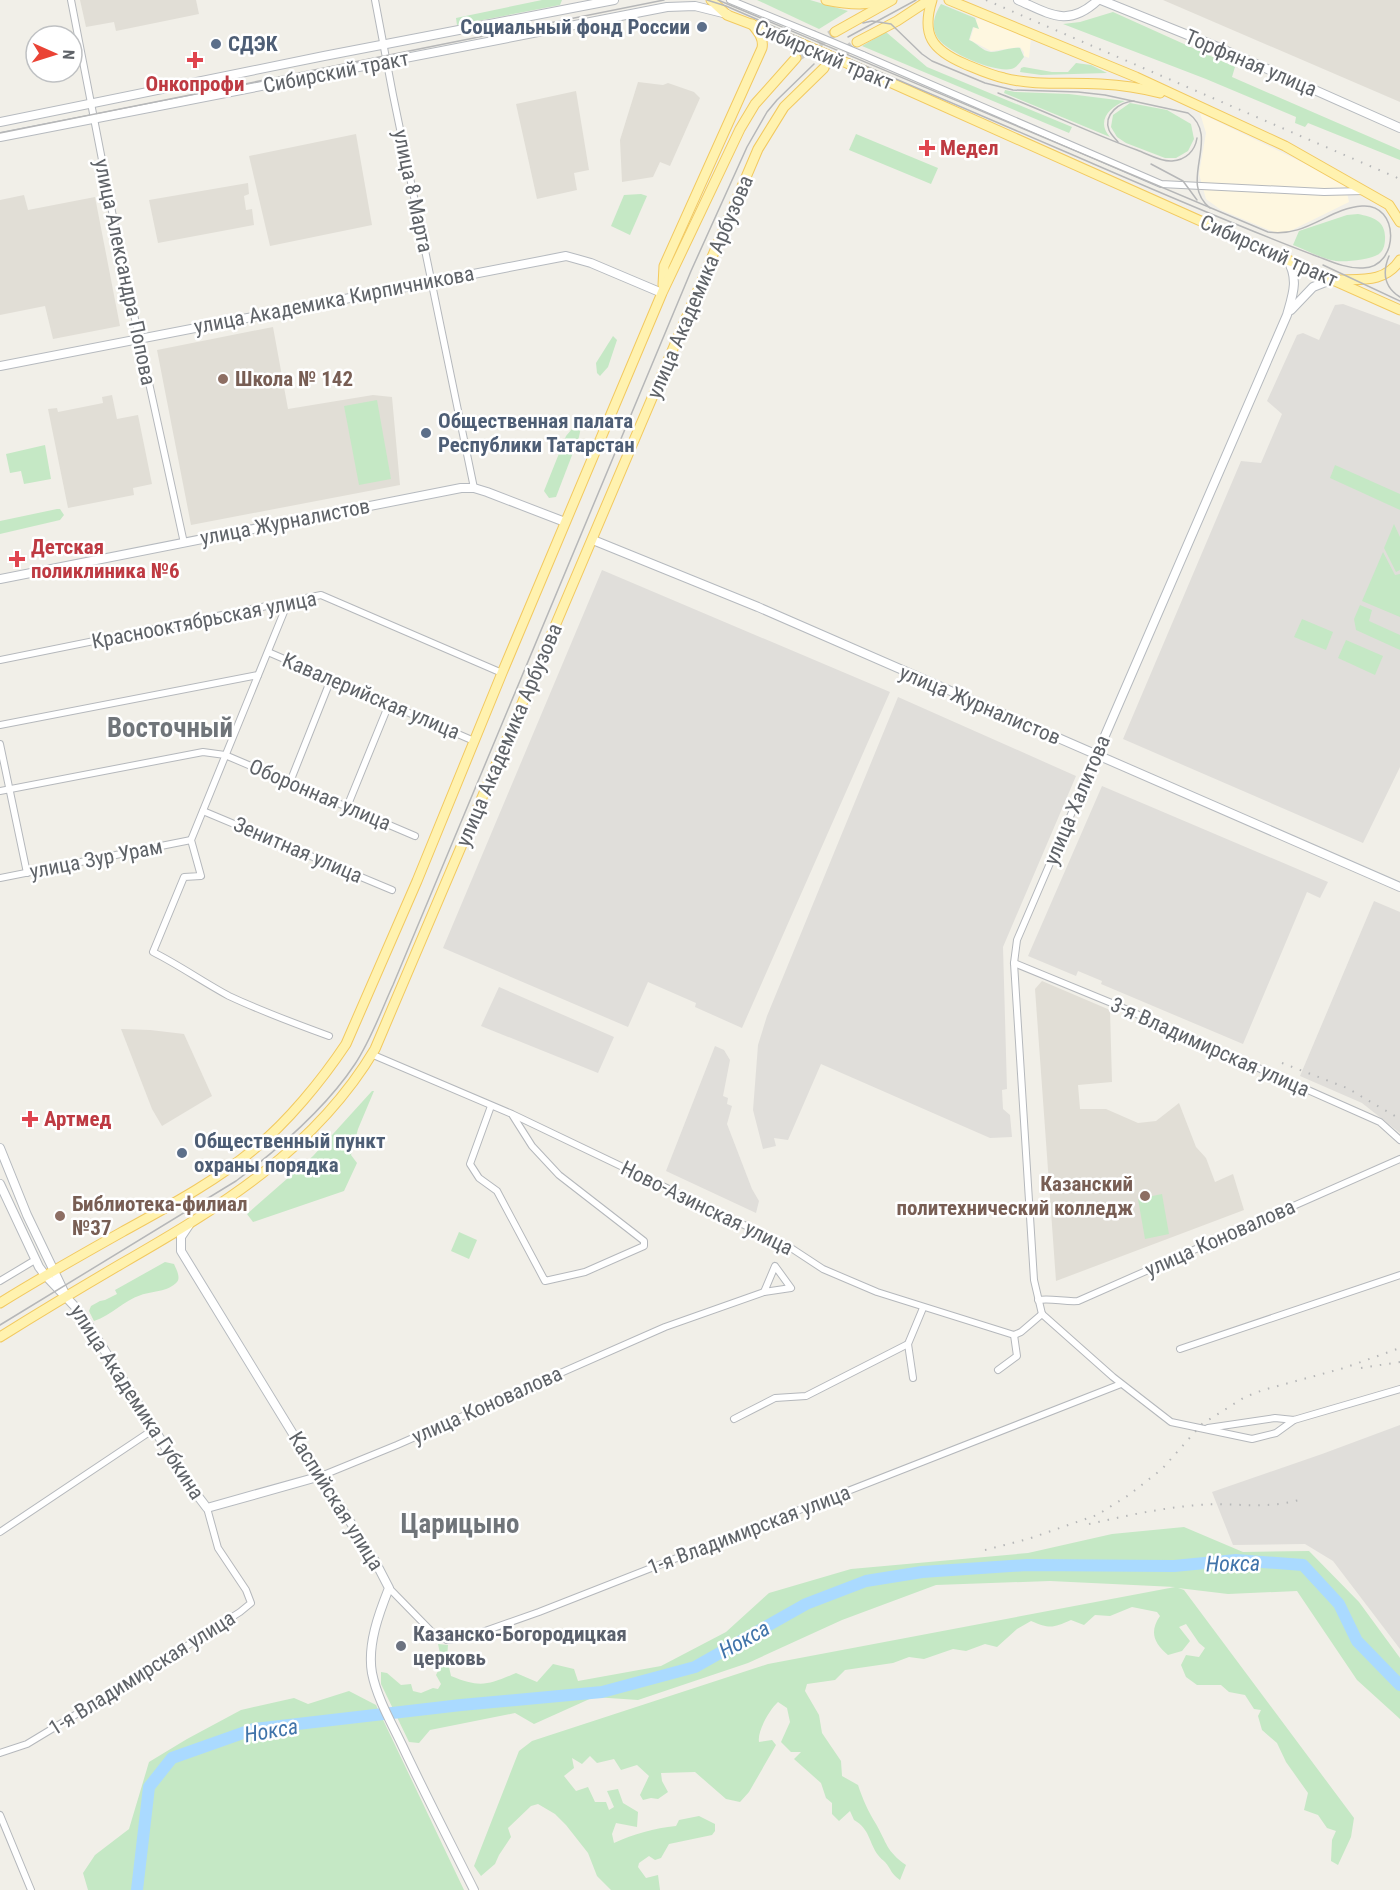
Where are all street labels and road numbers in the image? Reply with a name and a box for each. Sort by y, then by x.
street label: Сибирский тракт [751,15,897,95]
street label: Торфяная улица [1182,24,1320,102]
street label: Сибирский тракт [261,46,411,98]
street label: улица 8 Марта [388,127,438,255]
street label: улица Александра Попова [89,157,161,387]
street label: улица Академика Арбузова [642,172,758,402]
street label: Сибирский тракт [1197,210,1342,292]
street label: улица Академика Кирпичникова [192,261,476,339]
street label: улица Журналистов [198,494,372,550]
street label: Краснооктябрьская улица [90,586,318,654]
street label: улица Академика Арбузова [451,620,567,850]
street label: Кавалерийская улица [279,648,463,744]
street label: улица Журналистов [896,660,1064,750]
street label: улица Халитова [1039,732,1115,868]
street label: Оборонная улица [246,754,394,836]
street label: Зенитная улица [230,812,366,888]
street label: улица Зур Урам [28,834,164,884]
street label: 3-я Владимирская улица [1107,992,1313,1102]
street label: Ново-Азинская улица [617,1156,797,1260]
street label: улица Коновалова [1141,1194,1299,1282]
street label: улица Академика Губкина [65,1300,209,1504]
street label: улица Коновалова [408,1361,566,1449]
street label: Каспийская улица [284,1427,388,1575]
street label: 1-я Владимирская улица [644,1480,854,1580]
street label: 1-я Владимирская улица [44,1606,240,1740]

